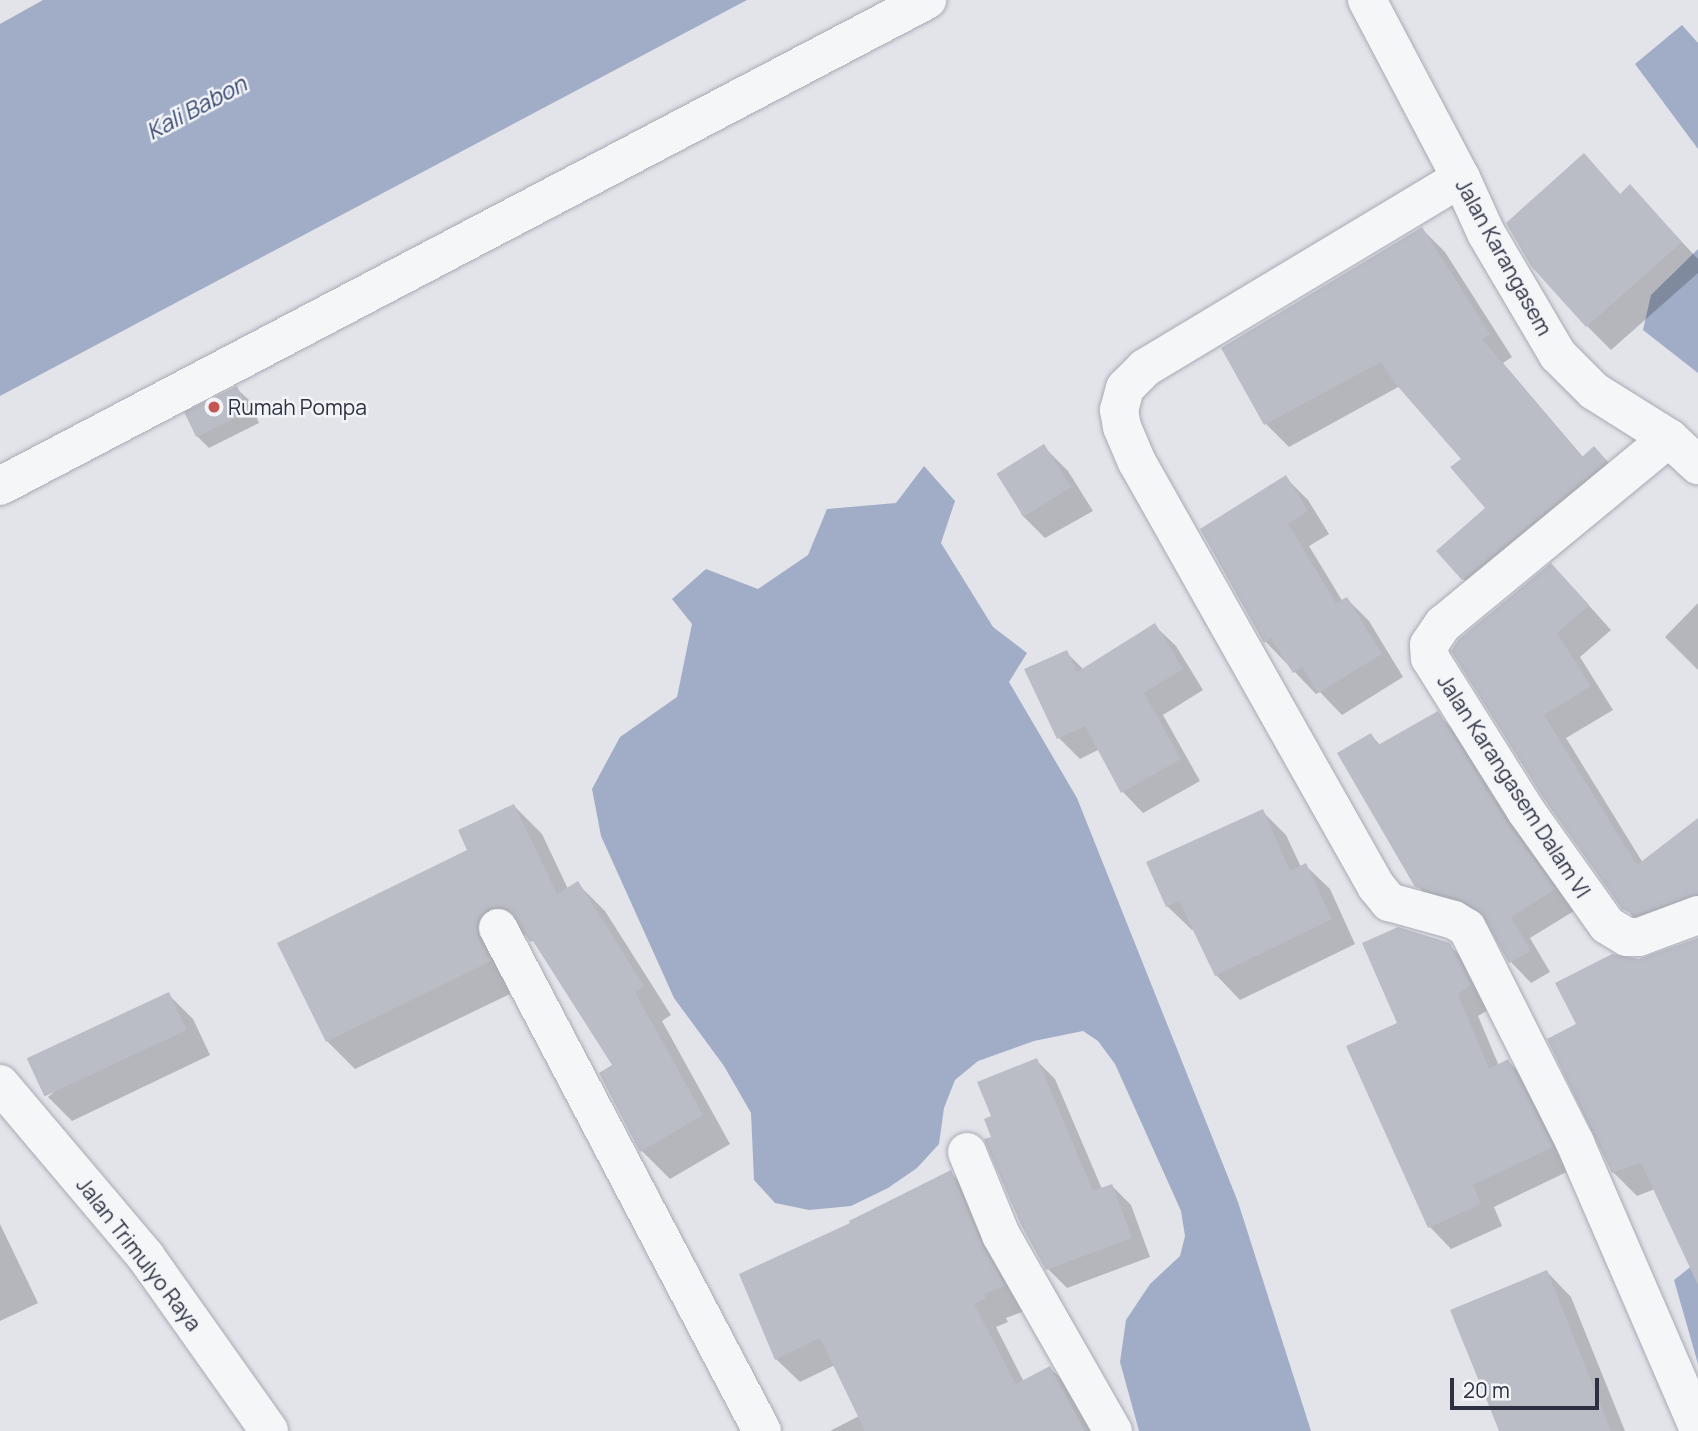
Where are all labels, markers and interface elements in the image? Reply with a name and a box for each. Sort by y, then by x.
water label: Kali Babon [141,69,251,145]
street label: Jalan Karangasem [1451,174,1557,340]
place label: Rumah Pompa [228,394,367,420]
marker: Rumah Pompa [206,399,222,415]
street label: Jalan Karangasem Dalam VI [1432,670,1596,902]
street label: Jalan Trimulyo Raya [71,1172,207,1336]
scale bar [1453,1364,1602,1408]
text: 20 m [1463,1376,1510,1404]

